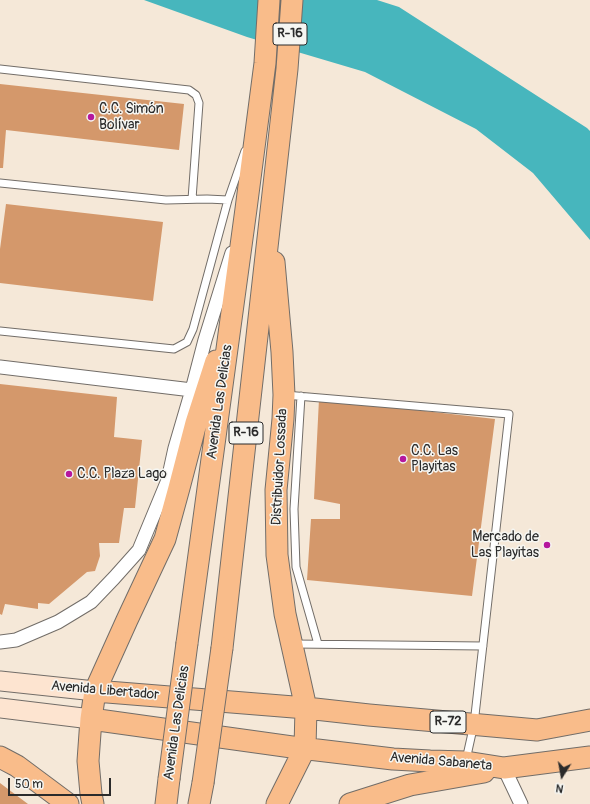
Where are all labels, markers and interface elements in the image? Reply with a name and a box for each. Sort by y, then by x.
road number: R-16 [273,23,307,45]
place label: C.C. Simón Bolívar [99,101,164,134]
marker: C.C. Simón Bolívar [86,112,96,122]
street label: Avenida Las Delicias [204,344,236,460]
street label: Distribuidor Lossada [269,408,291,526]
road number: R-16 [229,422,263,444]
place label: C.C. Las Playitas [411,443,458,476]
marker: C.C. Las Playitas [398,454,408,464]
place label: C.C. Plaza Lago [77,466,167,482]
marker: C.C. Plaza Lago [64,469,74,479]
place label: Mercado de Las Playitas [471,529,539,562]
marker: Mercado de Las Playitas [542,540,552,550]
street label: Avenida Las Delicias [161,665,193,781]
street label: Avenida Libertador [50,678,160,704]
road number: R-72 [430,711,466,733]
street label: Avenida Sabaneta [389,749,493,775]
north arrow [542,756,582,796]
scale bar [10,770,113,796]
text: 50 m [15,777,43,792]
text: N [555,781,565,795]

